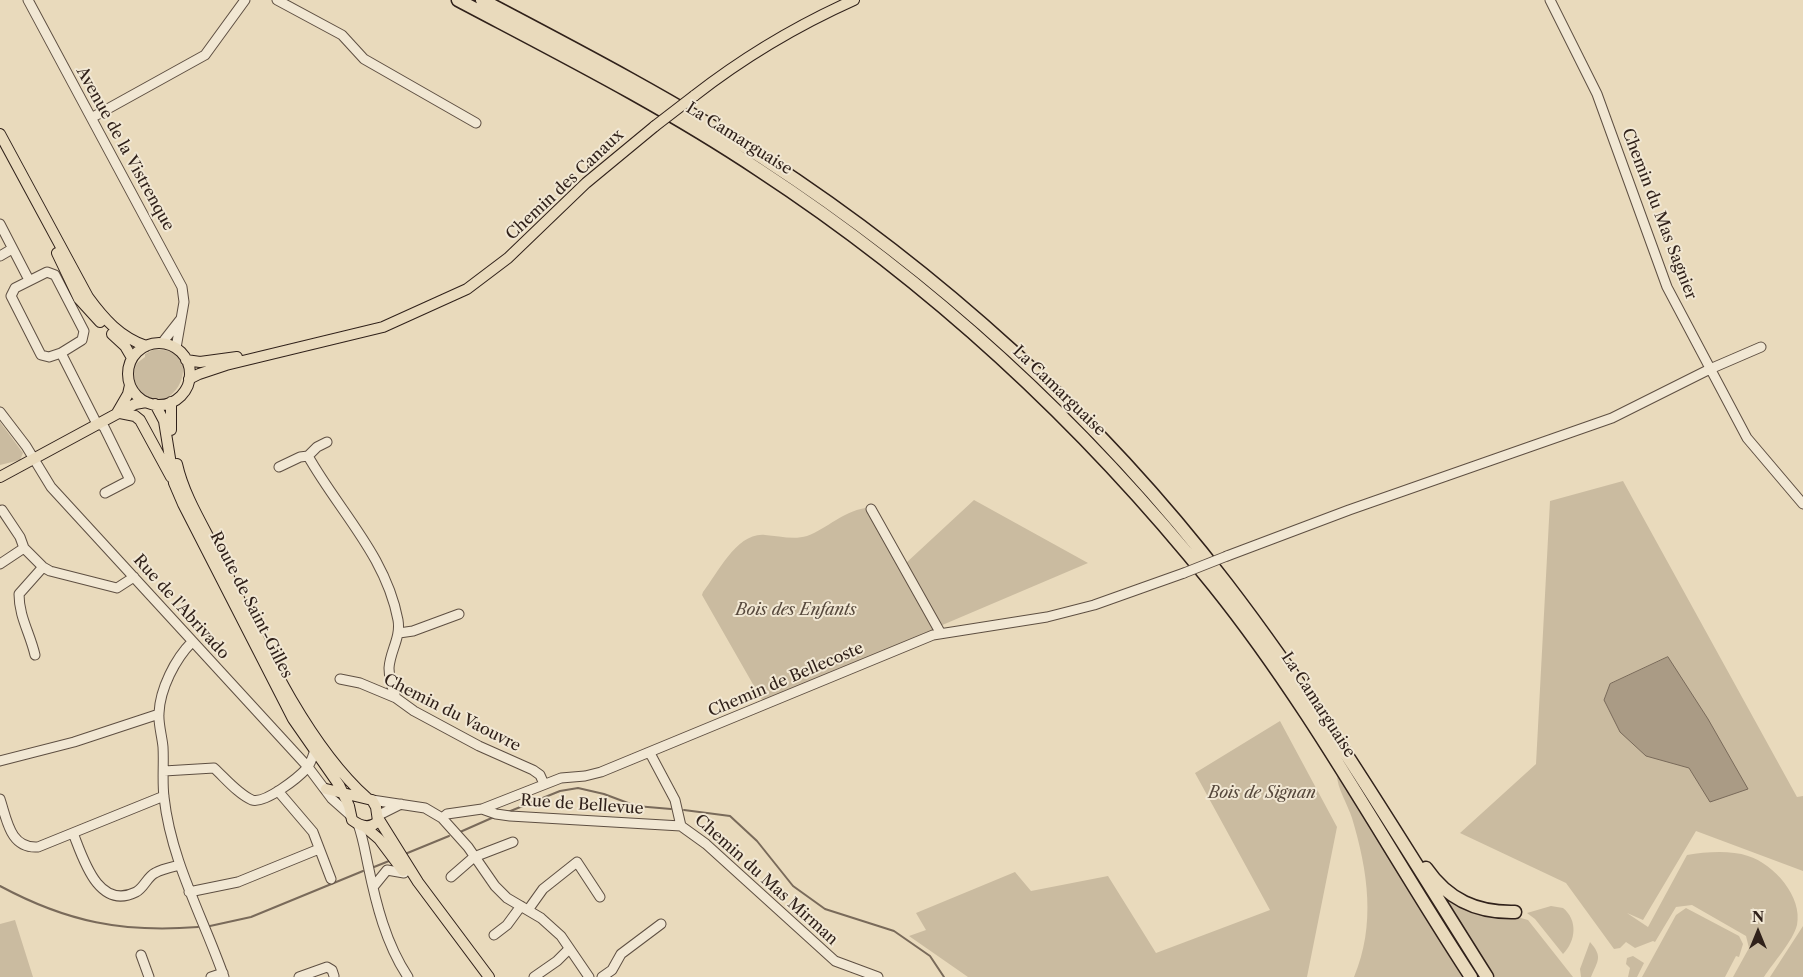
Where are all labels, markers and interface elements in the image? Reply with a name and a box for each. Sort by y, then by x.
street label: Avenue de la Vistrenque [72,64,178,234]
street label: La Camarguaise [682,99,796,179]
street label: Chemin des Canaux [502,126,628,244]
street label: Chemin du Mas Sagnier [1617,126,1701,302]
street label: La Camarguaise [1009,342,1109,440]
street label: Route de Saint-Gilles [206,528,296,682]
street label: Rue de l'Abrivado [129,551,233,663]
park label: Bois des Enfants [736,600,856,620]
street label: Chemin de Bellecoste [706,639,866,721]
street label: La Camarguaise [1277,649,1359,761]
street label: Chemin du Vaouvre [380,670,524,756]
park label: Bois de Signan [1208,783,1316,803]
street label: Rue de Bellevue [520,791,644,819]
street label: Chemin du Mas Mirman [690,811,842,949]
north arrow [1733,907,1783,957]
text: N [1752,908,1764,926]

